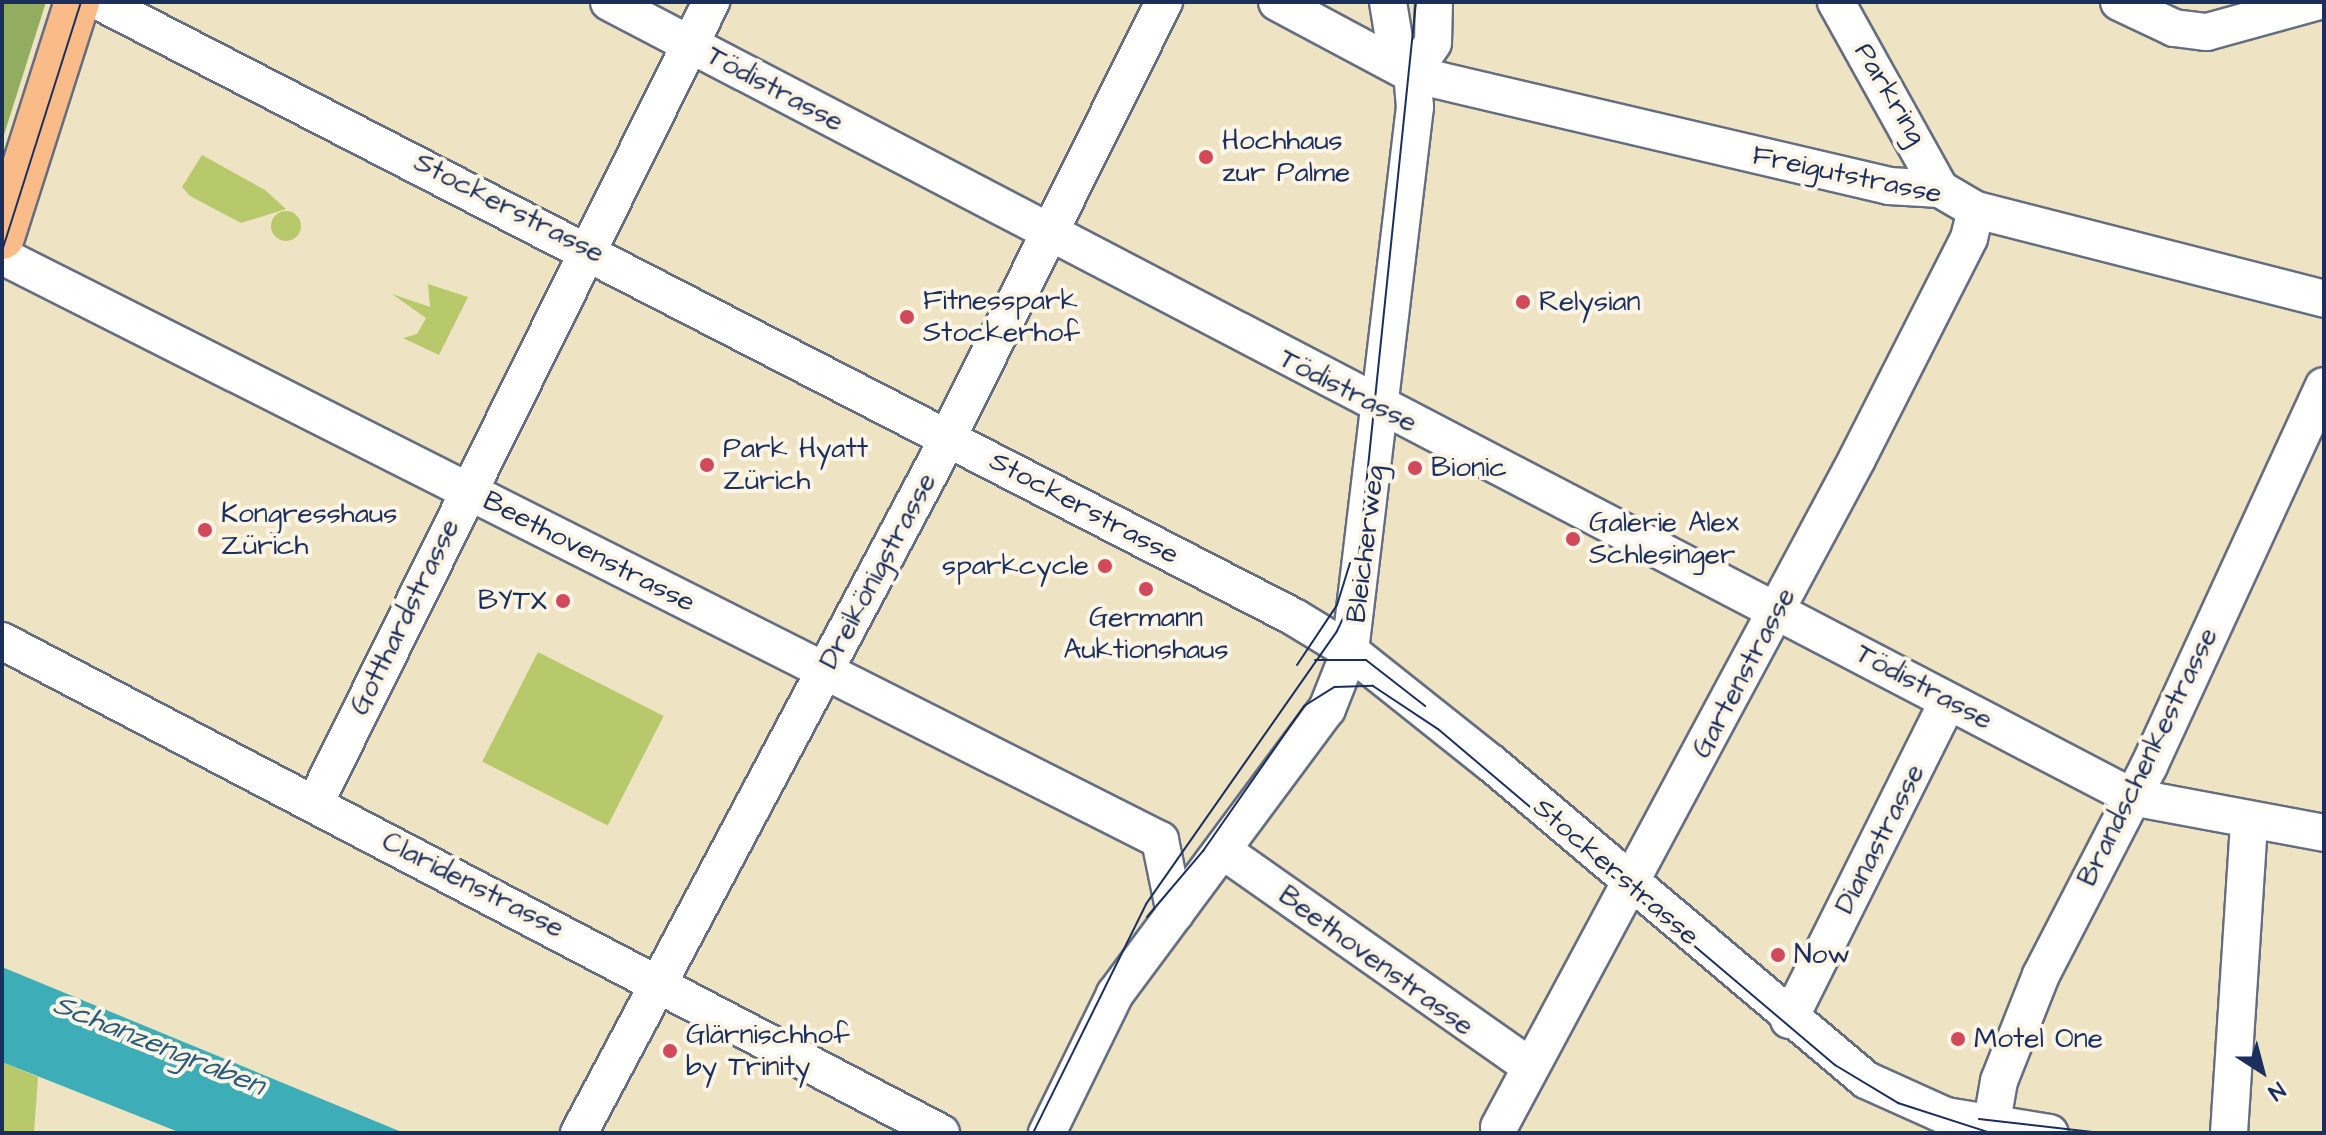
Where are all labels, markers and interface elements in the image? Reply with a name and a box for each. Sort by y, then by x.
street label: Parkring [1847,37,1933,151]
street label: Tödistrasse [701,39,849,139]
place label: Hochhaus zur Palme [1222,124,1350,190]
street label: Freigutstrasse [1749,139,1945,211]
street label: Stockerstrasse [408,146,610,270]
marker: Hochhaus zur Palme [1197,148,1215,166]
place label: Fitnesspark Stockerhof [923,284,1080,350]
place label: Relysian [1539,285,1640,319]
marker: Relysian [1514,293,1532,311]
marker: Fitnesspark Stockerhof [898,308,916,326]
street label: Tödistrasse [1273,342,1423,440]
place label: Park Hyatt Zürich [723,432,868,498]
street label: Stockerstrasse [984,444,1184,572]
place label: Bionic [1431,451,1507,485]
marker: Park Hyatt Zürich [698,456,716,474]
marker: Bionic [1406,459,1424,477]
street label: Bleicherweg [1340,463,1392,625]
street label: Dreikönigstrasse [812,467,944,675]
street label: Beethovenstrasse [478,484,700,620]
place label: Kongresshaus Zürich [221,497,397,563]
place label: Galerie Alex Schlesinger [1589,506,1739,572]
street label: Gotthardstrasse [343,513,467,721]
marker: Kongresshaus Zürich [196,521,214,539]
marker: Galerie Alex Schlesinger [1564,530,1582,548]
place label: sparkcycle [942,549,1089,583]
marker: sparkcycle [1096,557,1114,575]
marker: Germann Auktionshaus [1137,580,1155,598]
street label: Gartenstrasse [1685,582,1803,764]
place label: BYTX [478,584,547,618]
marker: BYTX [554,592,572,610]
place label: Germann Auktionshaus [1063,601,1229,667]
street label: Brandschenkestrasse [2071,622,2225,892]
street label: Tödistrasse [1850,637,1998,737]
street label: Dianastrasse [1828,759,1932,919]
street label: Stockerstrasse [1526,791,1706,953]
street label: Claridenstrasse [376,825,570,945]
street label: Beethovenstrasse [1272,879,1480,1043]
place label: Now [1794,938,1850,972]
marker: Now [1769,946,1787,964]
water label: Schanzengraben [48,986,270,1104]
place label: Glärnischhof by Trinity [686,1018,850,1084]
place label: Motel One [1974,1022,2103,1056]
marker: Motel One [1949,1030,1967,1048]
north arrow [2222,1031,2302,1111]
marker: Glärnischhof by Trinity [661,1042,679,1060]
text: N [2262,1074,2291,1107]

